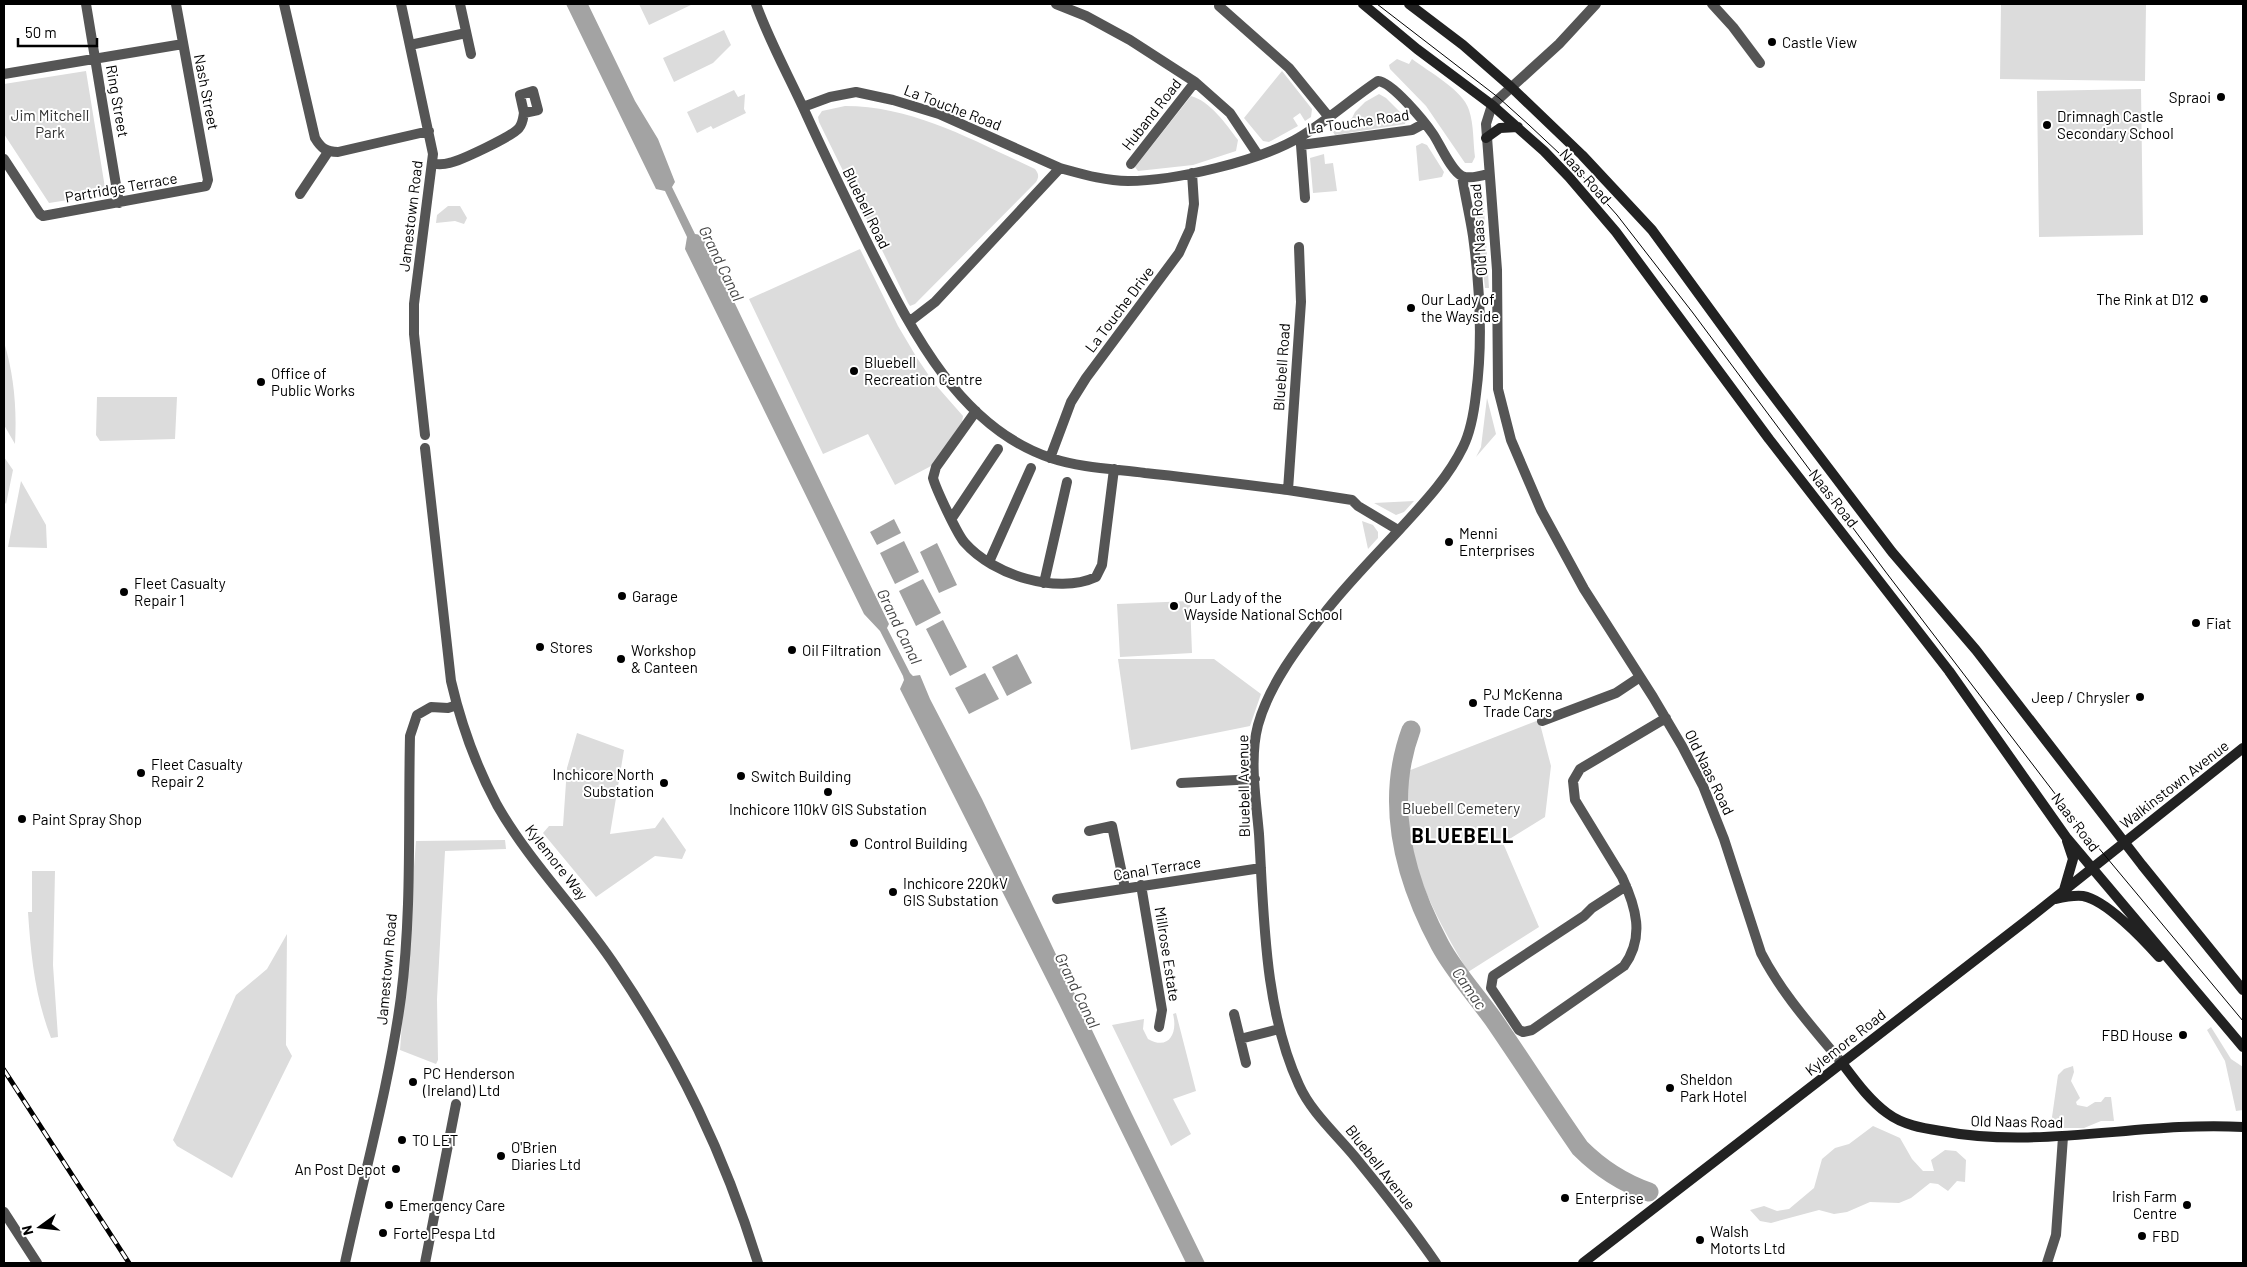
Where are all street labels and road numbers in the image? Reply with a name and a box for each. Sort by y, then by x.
street label: Nash Street [191,52,223,132]
street label: Ring Street [103,63,133,139]
street label: Huband Road [1117,75,1185,153]
street label: La Touche Road [902,80,1004,134]
street label: La Touche Road [1306,105,1410,137]
street label: Naas Road [1556,144,1616,208]
street label: Jamestown Road [394,159,426,273]
street label: Bluebell Road [840,164,894,252]
street label: Partridge Terrace [63,168,179,206]
street label: Old Naas Road [1466,183,1490,277]
street label: La Touche Drive [1081,262,1157,356]
street label: Bluebell Road [1269,322,1293,412]
street label: Naas Road [1806,465,1862,531]
street label: Old Naas Road [1682,726,1738,818]
street label: Bluebell Avenue [1233,735,1253,837]
street label: Walkinstown Avenue [2116,736,2232,832]
street label: Naas Road [2048,789,2104,855]
street label: Kylemore Way [522,821,592,903]
street label: Canal Terrace [1112,852,1202,884]
street label: Millrose Estate [1152,905,1184,1003]
street label: Jamestown Road [372,912,400,1026]
street label: Kylemore Road [1801,1005,1889,1079]
street label: Old Naas Road [1970,1111,2064,1131]
street label: Bluebell Avenue [1342,1121,1420,1213]

